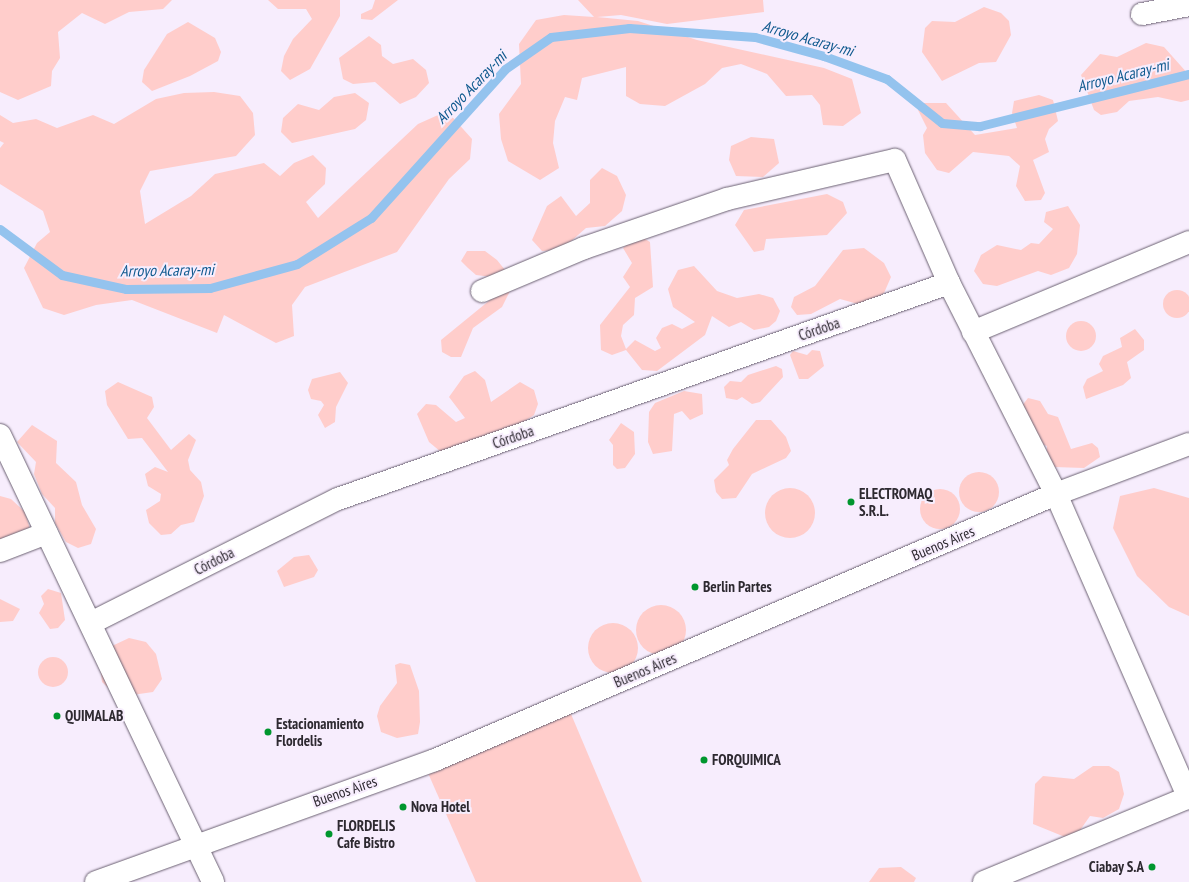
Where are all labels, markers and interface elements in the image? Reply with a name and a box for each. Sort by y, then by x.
water label: Arroyo Acaray-mi [760,16,856,60]
water label: Arroyo Acaray-mi [431,46,511,128]
water label: Arroyo Acaray-mi [1075,54,1171,96]
water label: Arroyo Acaray-mi [120,260,214,280]
street label: Córdoba [796,314,842,344]
street label: Córdoba [490,422,536,452]
place label: ELECTROMAQ S.R.L. [859,484,932,519]
marker: ELECTROMAQ S.R.L. [846,497,856,507]
street label: Buenos Aires [909,522,977,564]
street label: Córdoba [191,543,237,579]
place label: Berlin Partes [703,578,772,596]
marker: Berlin Partes [690,582,700,592]
street label: Buenos Aires [611,649,679,691]
place label: QUIMALAB [65,707,123,725]
marker: QUIMALAB [52,711,62,721]
place label: Estacionamiento Flordelis [276,714,364,749]
marker: Estacionamiento Flordelis [263,727,273,737]
place label: FORQUIMICA [712,751,781,769]
marker: FORQUIMICA [699,755,709,765]
street label: Buenos Aires [310,772,380,810]
place label: Nova Hotel [411,798,470,816]
marker: Nova Hotel [398,802,408,812]
place label: FLORDELIS Cafe Bistro [337,816,395,851]
marker: FLORDELIS Cafe Bistro [324,829,334,839]
place label: Ciabay S.A [1088,858,1144,876]
marker: Ciabay S.A [1147,862,1157,872]

